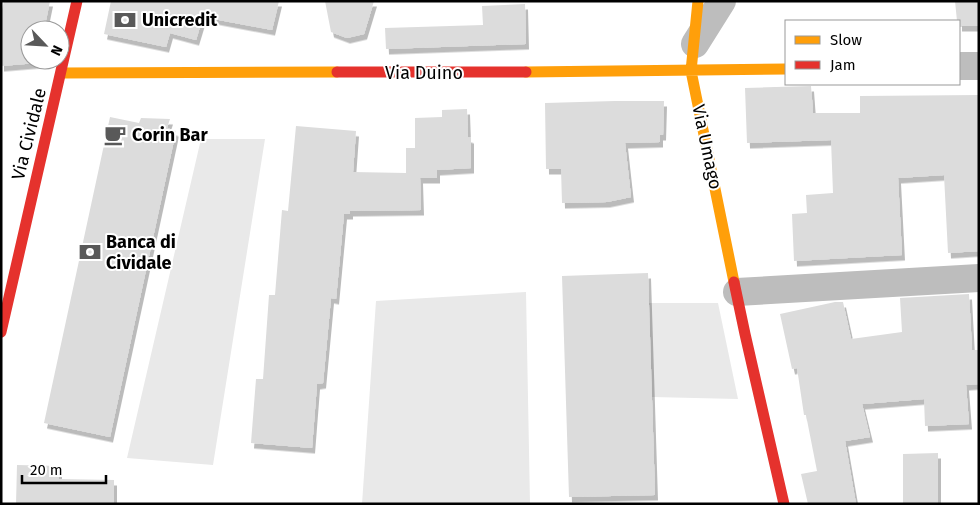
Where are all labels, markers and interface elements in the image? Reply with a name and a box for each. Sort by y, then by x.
bank icon: Unicredit [112,7,138,33]
place label: Unicredit [142,9,218,31]
north arrow [20,20,70,70]
legend [785,20,960,85]
text: Slow [830,31,862,49]
text: N [47,42,66,58]
text: Jam [830,56,856,74]
street label: Via Duino [385,62,463,84]
street label: Via Cividale [7,86,51,182]
street label: Via Umago [687,103,727,191]
cafe icon: Corin Bar [102,122,128,148]
place label: Corin Bar [132,124,208,146]
place label: Banca di Cividale [106,231,176,274]
bank icon: Banca di Cividale [77,239,103,265]
scale bar [22,452,106,484]
text: 20 m [30,461,63,479]

